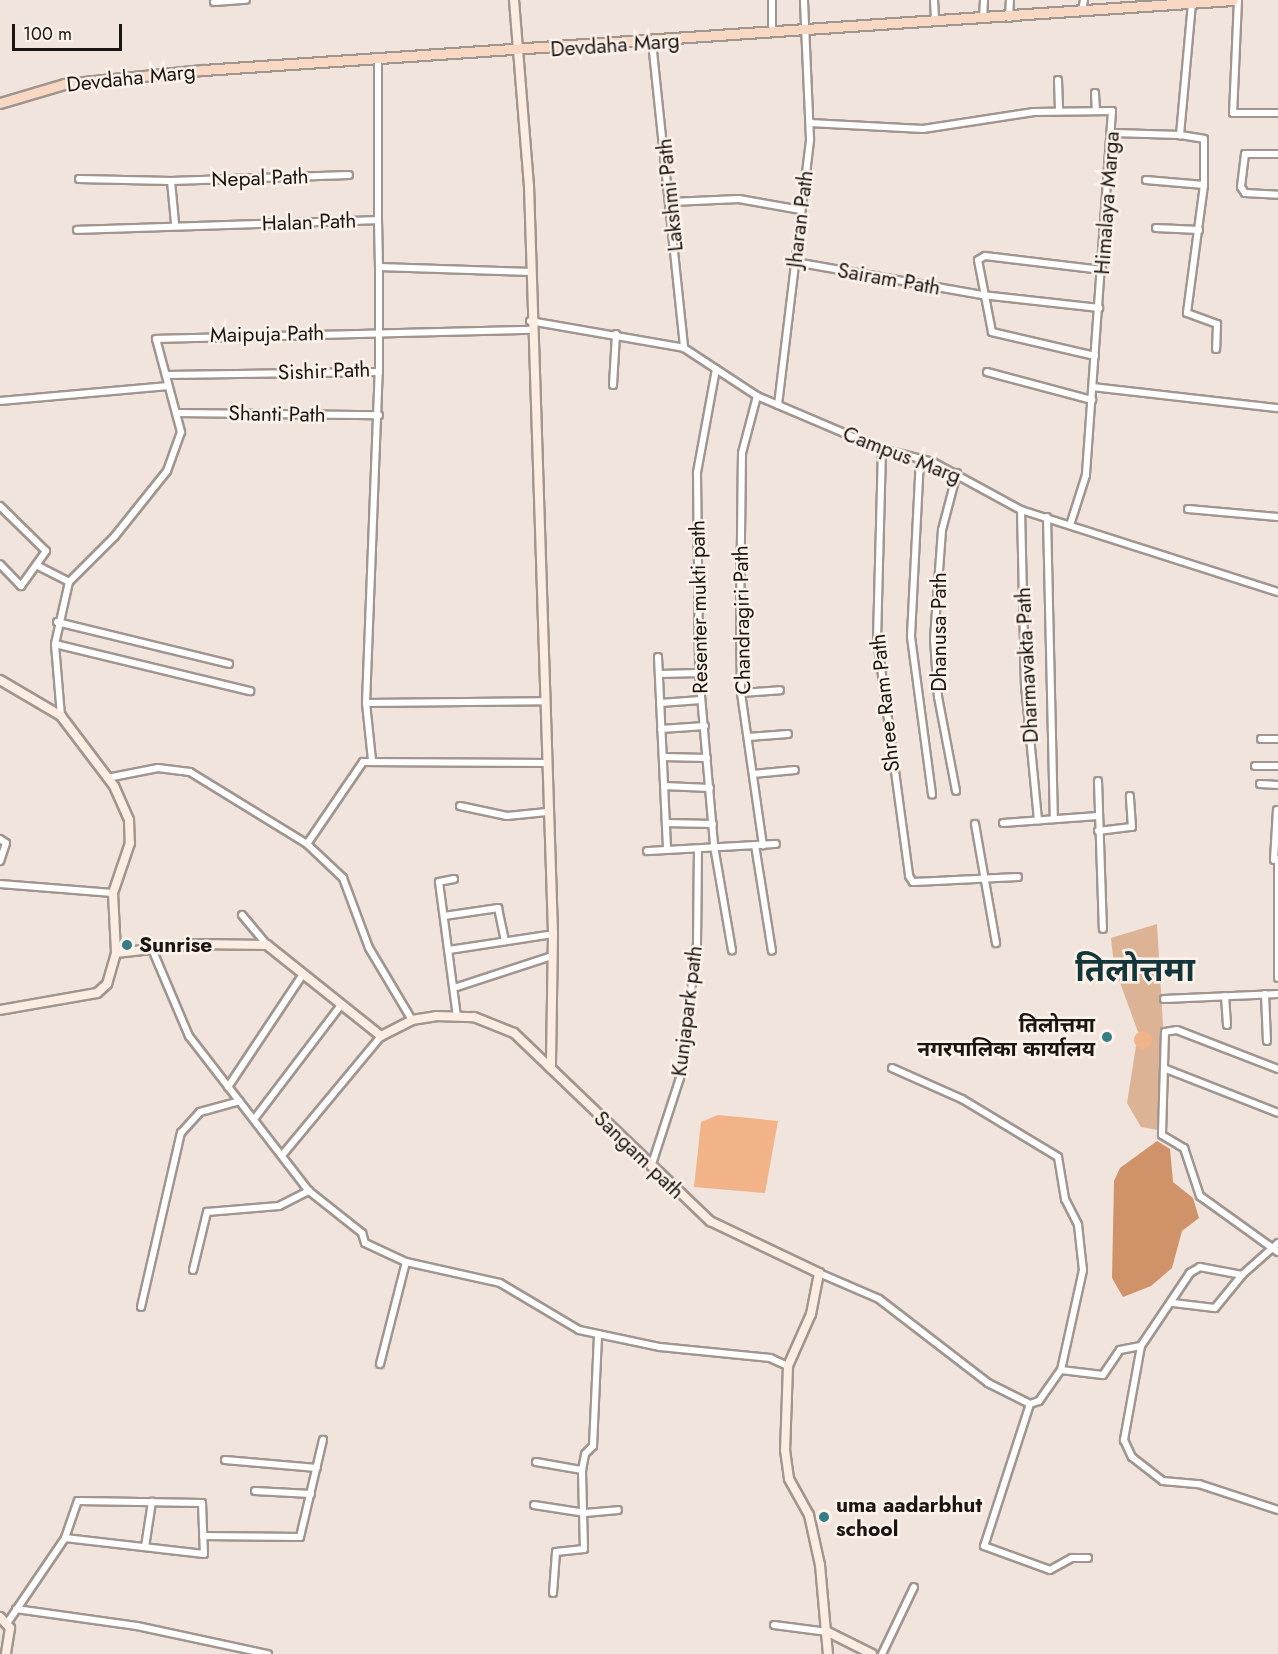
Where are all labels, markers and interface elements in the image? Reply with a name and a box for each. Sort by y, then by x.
scale bar [15,12,124,50]
text: 100 m [23,21,72,47]
street label: Devdaha Marg [550,28,680,62]
street label: Devdaha Marg [65,59,197,97]
street label: Himalaya Marga [1089,131,1125,275]
street label: Lakshmi Path [652,137,688,253]
street label: Nepal Path [211,164,309,192]
street label: Jharan Path [782,169,818,269]
street label: Halan Path [261,208,357,236]
street label: Sairam Path [836,258,942,300]
street label: Maipuja Path [210,320,324,348]
street label: Sishir Path [277,357,371,385]
street label: Shanti Path [228,401,326,427]
street label: Campus Marg [839,421,965,489]
street label: Resenter mukti path [685,520,713,694]
street label: Chandragiri Path [728,545,756,695]
street label: Dhanusa Path [926,572,952,692]
street label: Dharmavakta Path [1010,586,1044,744]
street label: Shree Ram Path [865,633,905,773]
place label: Sunrise [139,932,212,958]
marker: Sunrise [120,938,134,952]
street label: Kunjapark path [666,944,708,1078]
district label: तिलोत्तमा [1075,950,1195,990]
place label: तिलोत्तमा नगरपालिका कार्यालय [917,1012,1095,1062]
marker: तिलोत्तमा नगरपालिका कार्यालय [1100,1030,1114,1044]
street label: Sangam path [589,1106,689,1204]
place label: uma aadarbhut school [836,1492,982,1542]
marker: uma aadarbhut school [817,1510,831,1524]

